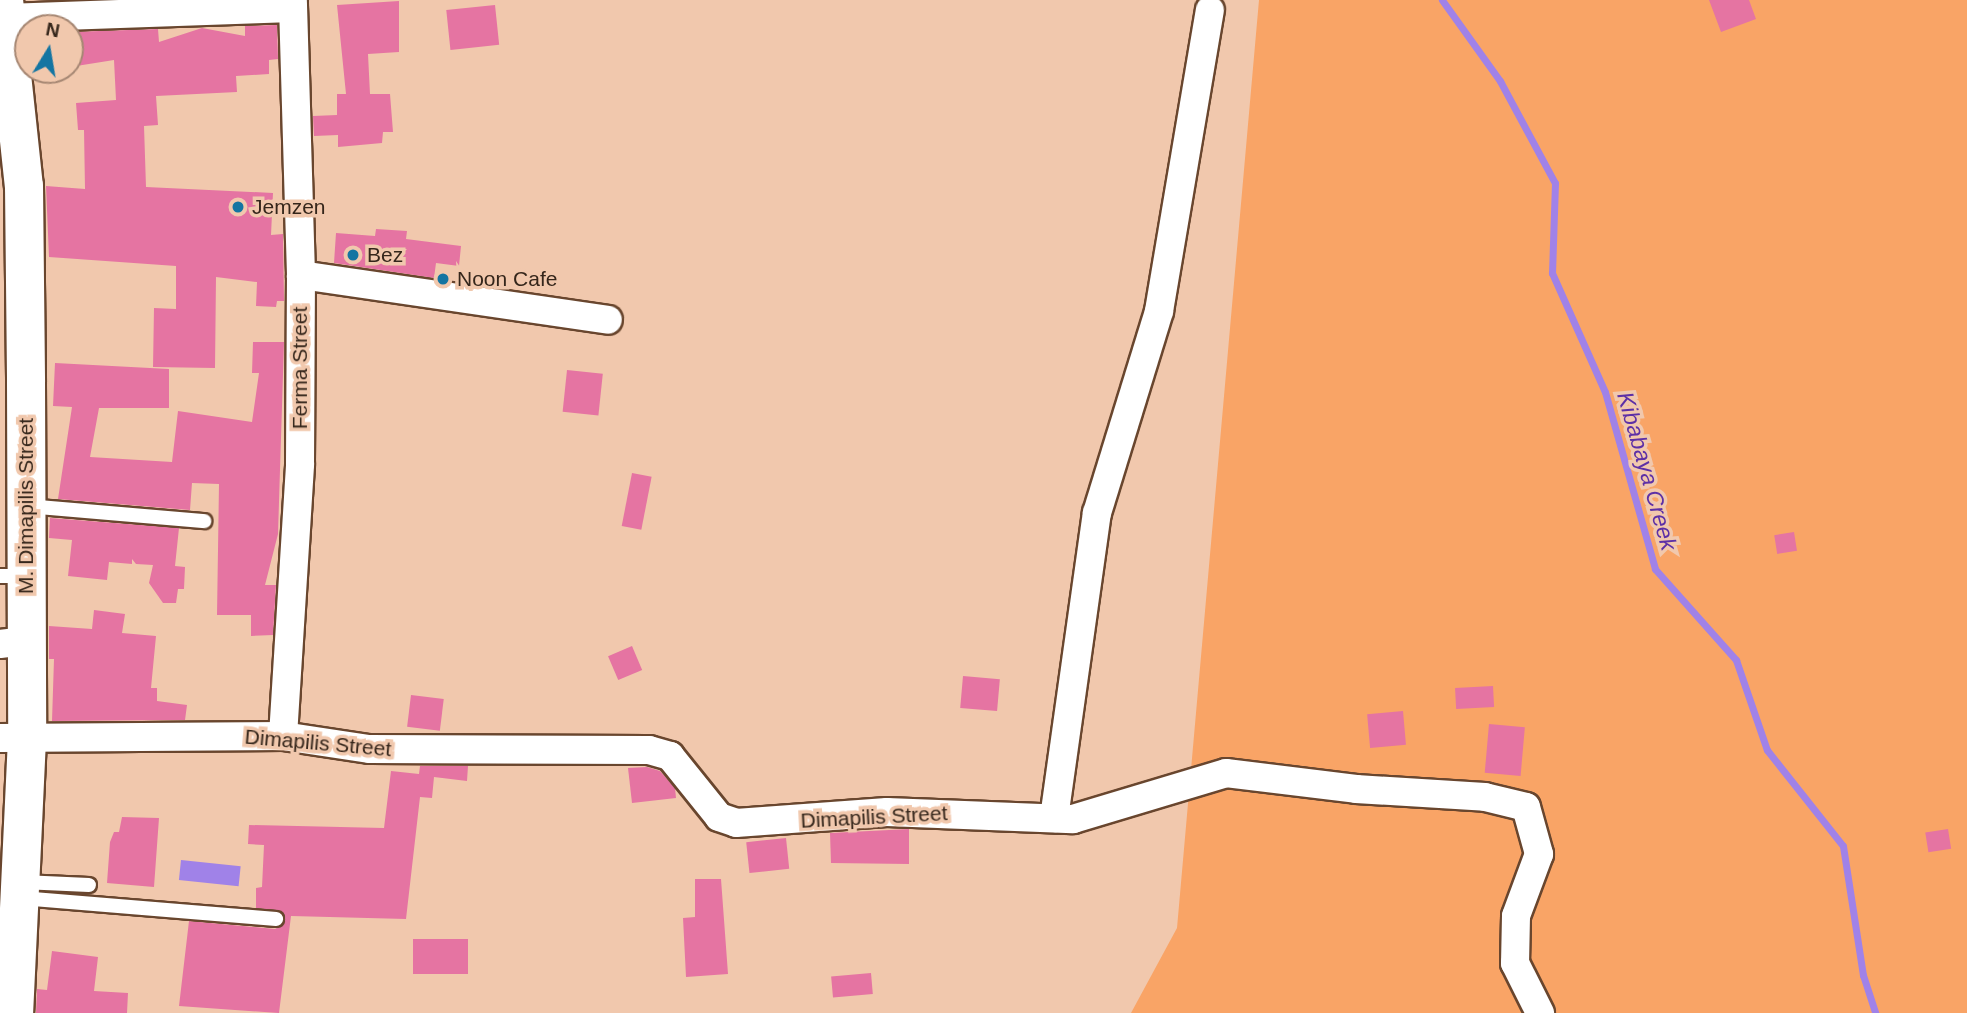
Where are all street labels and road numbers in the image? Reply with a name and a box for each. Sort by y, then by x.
street label: Ferma Street [287,307,313,429]
street label: M. Dimapilis Street [13,418,39,594]
street label: Dimapilis Street [244,724,392,762]
street label: Dimapilis Street [800,801,948,833]

